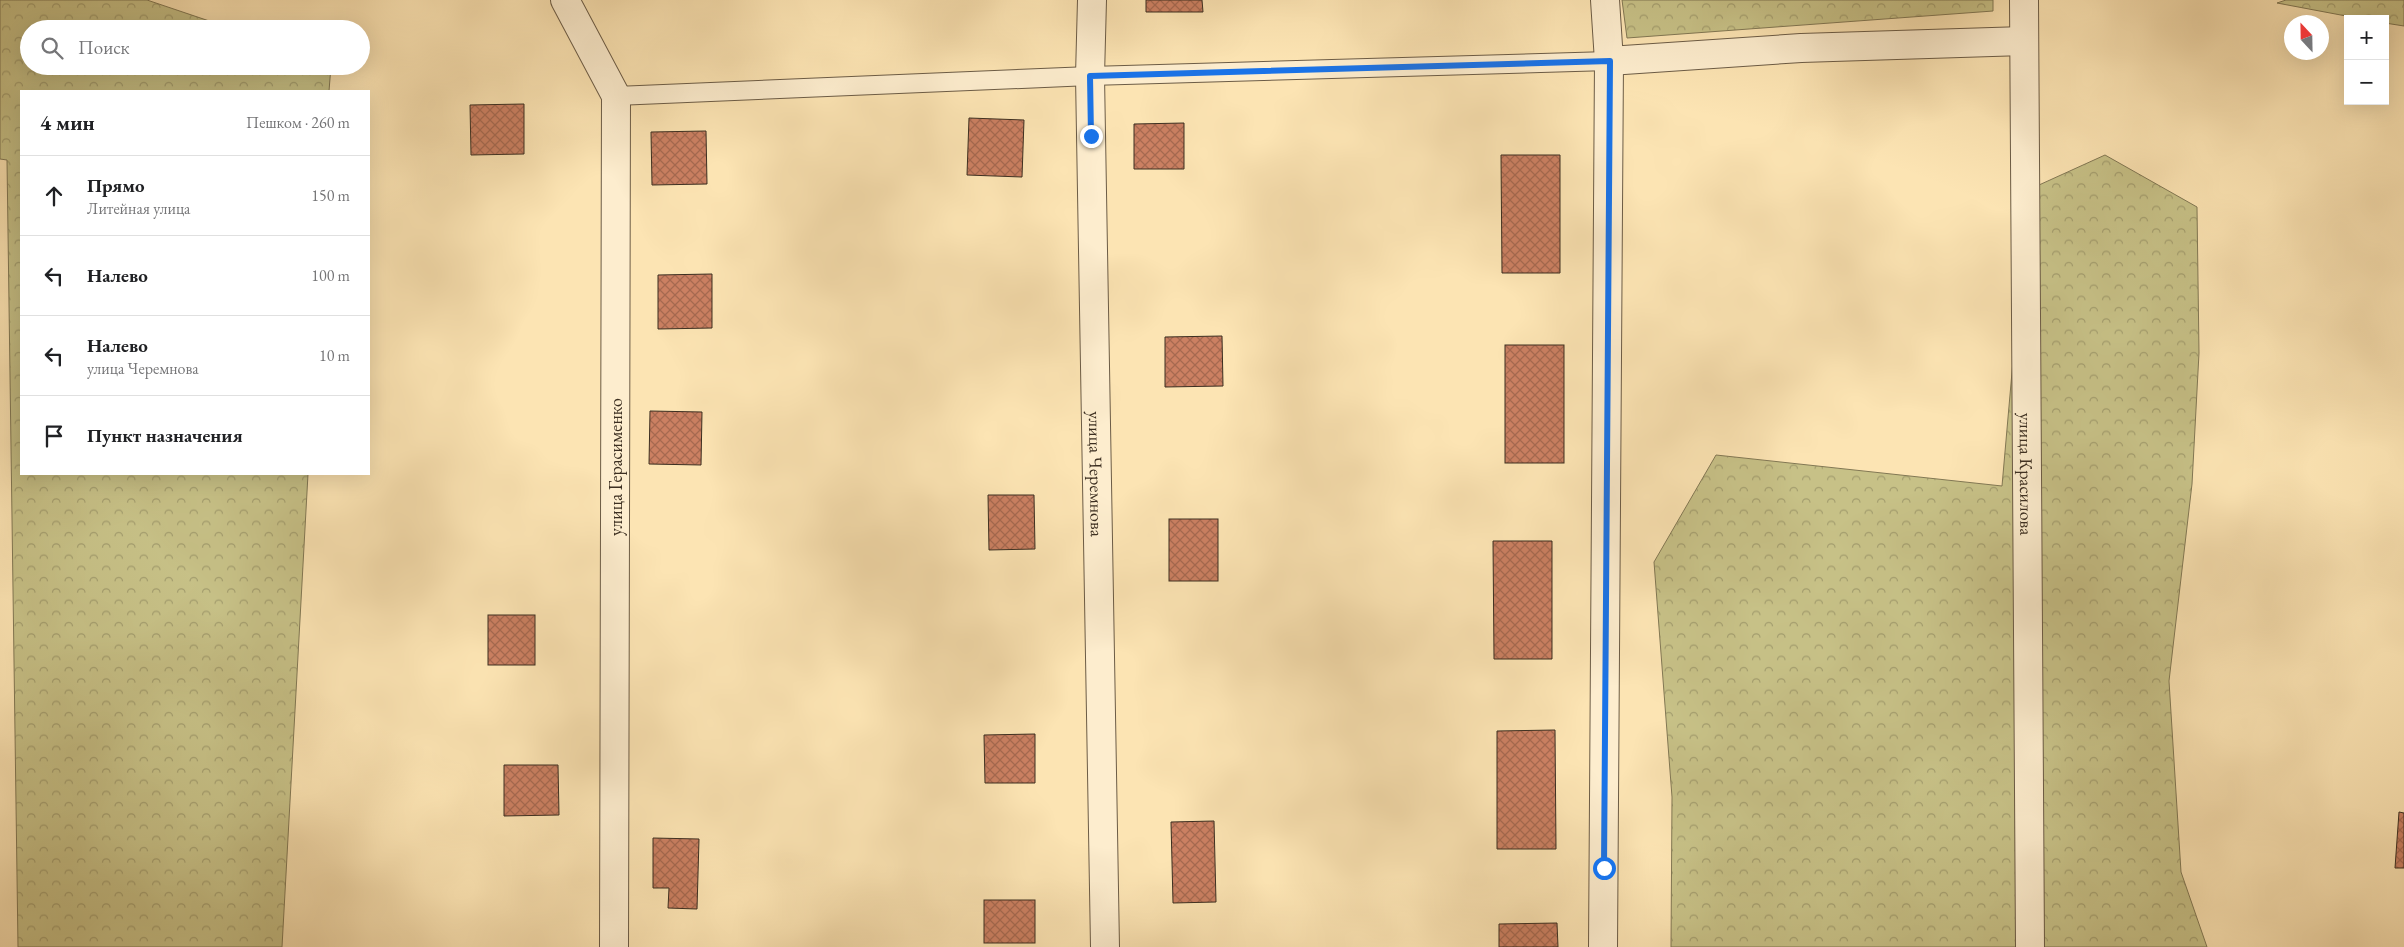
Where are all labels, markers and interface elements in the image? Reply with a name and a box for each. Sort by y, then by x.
north arrow [2284,15,2329,60]
map controls [2344,15,2389,105]
button: + [2344,15,2389,60]
search box [20,20,370,75]
icon: search [38,34,66,62]
text: Поиск [78,35,130,60]
button: − [2344,60,2389,105]
text: 4 мин [40,109,95,136]
text: Пешком · 260 m [246,112,350,133]
route end [1080,125,1103,148]
text: Прямо [87,173,145,198]
icon: ahead [40,182,68,210]
text: 150 m [311,185,350,206]
text: Литейная улица [87,198,191,219]
icon: left [40,262,68,290]
text: Налево [87,263,148,288]
text: 100 m [311,265,350,286]
text: Налево [87,333,148,358]
icon: left [40,342,68,370]
text: 10 m [319,345,350,366]
text: улица Черемнова [87,358,199,379]
street label: улица Герасименко [604,398,627,536]
street label: улица Черемнова [1084,411,1109,538]
street label: улица Красилова [2015,413,2039,536]
icon: arrive [40,422,68,450]
text: Пункт назначения [87,423,243,448]
route start [1593,857,1616,880]

